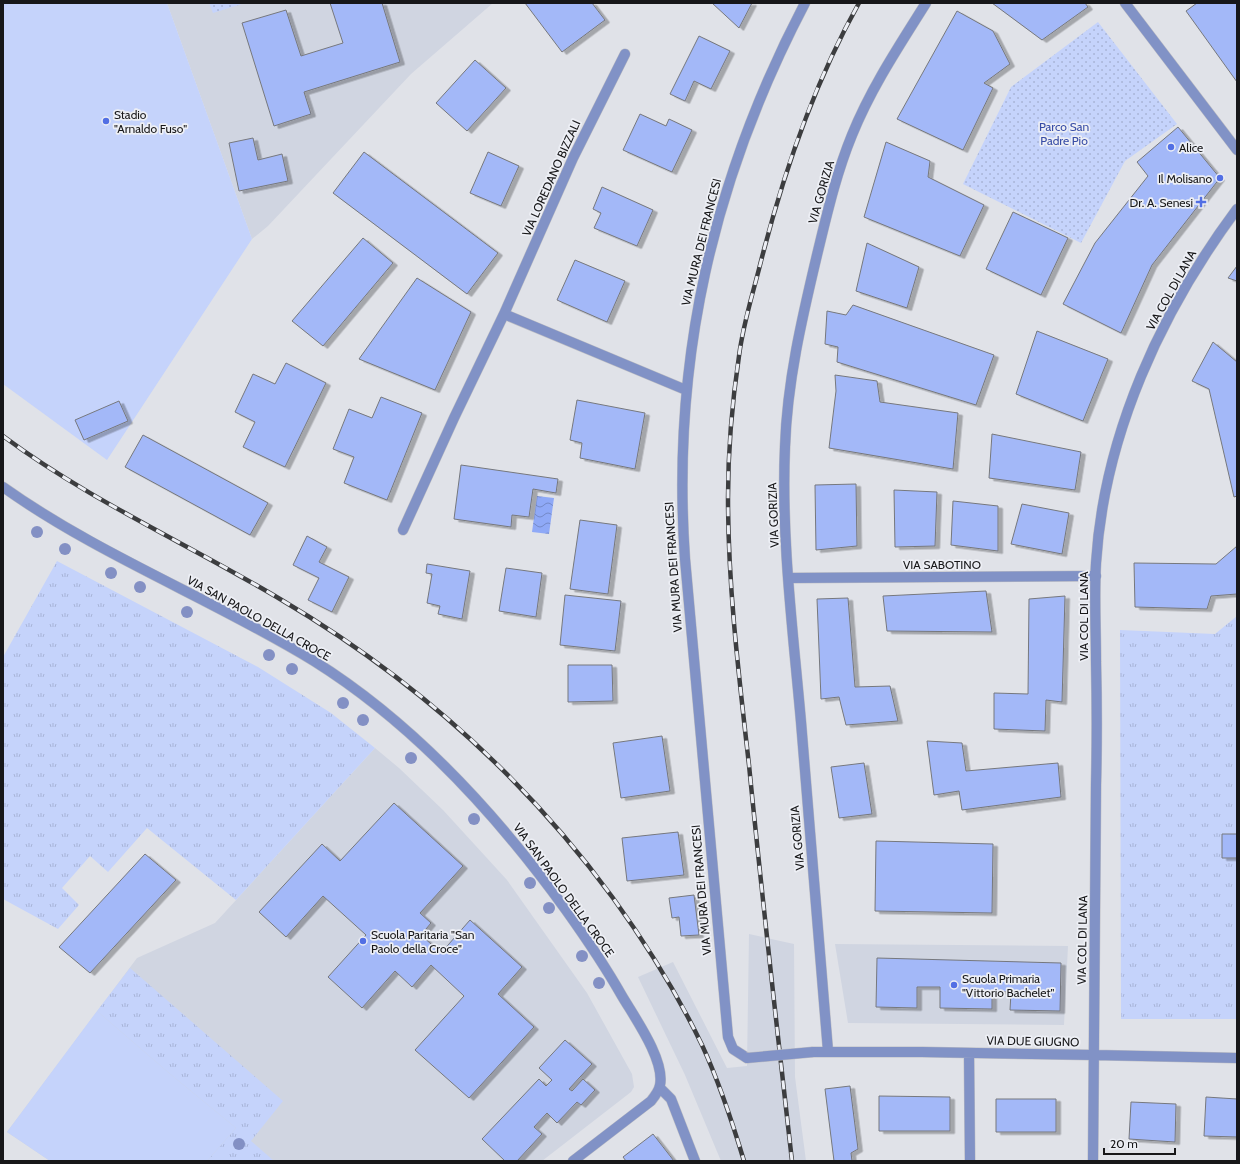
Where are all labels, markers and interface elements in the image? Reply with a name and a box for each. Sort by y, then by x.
place label: Stadio "Arnaldo Fuso" [114,107,187,136]
marker: Stadio "Arnaldo Fuso" [101,116,111,126]
street label: VIA LOREDANO BIZZALI [519,118,583,238]
park label: Parco San Padre Pio [1039,119,1089,148]
place label: Alice [1179,140,1203,155]
marker: Alice [1166,142,1176,152]
street label: VIA GORIZIA [805,158,837,225]
place label: Il Molisano [1158,171,1212,186]
marker: Il Molisano [1215,173,1225,183]
street label: VIA MURA DEI FRANCESI [678,177,724,307]
place label: Dr. A. Senesi [1130,195,1193,210]
marker: Dr. A. Senesi [1196,197,1206,207]
street label: VIA COL DI LANA [1143,247,1200,333]
street label: VIA GORIZIA [764,482,782,548]
street label: VIA MURA DEI FRANCESI [661,501,685,633]
street label: VIA SABOTINO [903,557,981,572]
street label: VIA COL DI LANA [1076,571,1091,661]
street label: VIA SAN PAOLO DELLA CROCE [185,572,334,664]
street label: VIA GORIZIA [787,804,807,871]
street label: VIA SAN PAOLO DELLA CROCE [510,820,618,960]
street label: VIA MURA DEI FRANCESI [688,824,714,956]
street label: VIA COL DI LANA [1074,895,1090,985]
place label: Scuola Paritaria "San Paolo della Croce" [371,927,475,956]
marker: Scuola Paritaria "San Paolo della Croce" [358,936,368,946]
place label: Scuola Primaria "Vittorio Bachelet" [962,971,1055,1000]
marker: Scuola Primaria "Vittorio Bachelet" [949,980,959,990]
street label: VIA DUE GIUGNO [986,1033,1080,1049]
scale bar [1104,1130,1175,1156]
text: 20 m [1110,1136,1138,1151]

